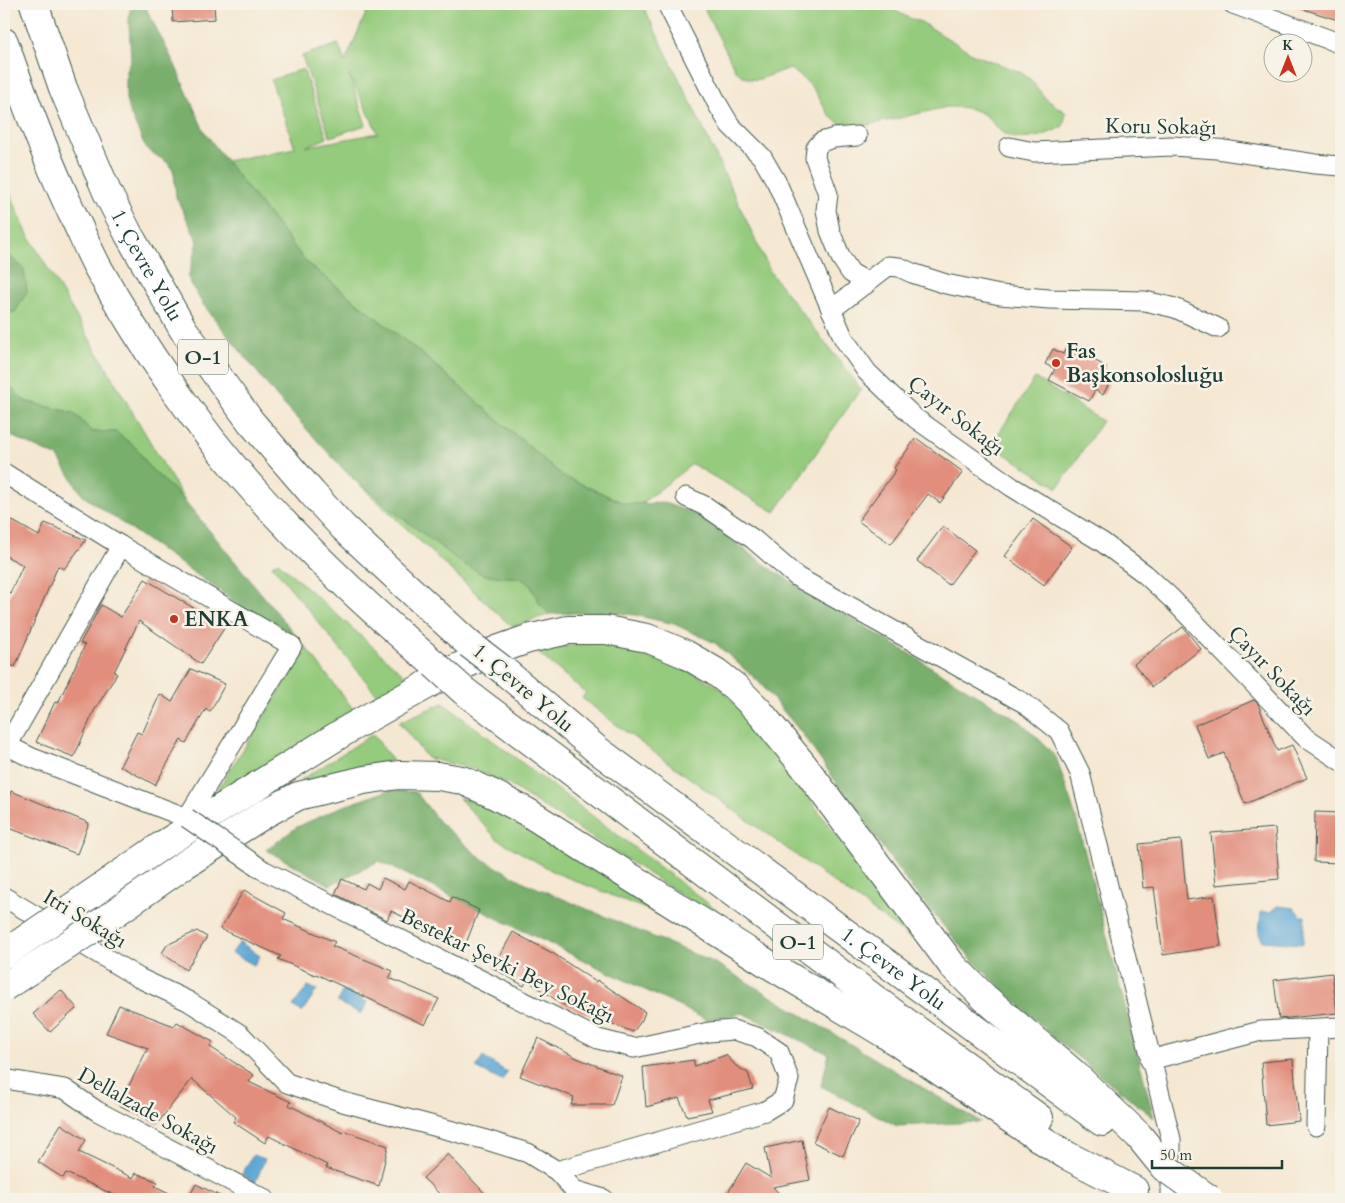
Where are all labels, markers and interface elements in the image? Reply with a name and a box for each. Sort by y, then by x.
north arrow [1262,32,1312,82]
text: K [1282,36,1294,55]
street label: Koru Sokağı [1105,112,1217,142]
street label: 1. Çevre Yolu [104,204,190,327]
place label: Fas Başkonsolosluğu [1066,337,1224,390]
road number: O-1 [178,340,228,374]
marker: Fas Başkonsolosluğu [1050,357,1062,369]
street label: Çayır Sokağı [902,369,1010,463]
place label: ENKA [184,605,249,634]
marker: ENKA [168,613,180,625]
street label: Çayır Sokağı [1222,619,1323,723]
street label: 1. Çevre Yolu [466,637,580,739]
street label: Itri Sokağı [38,883,132,955]
street label: Bestekar Şevki Bey Sokağı [395,902,619,1030]
street label: 1. Çevre Yolu [835,920,953,1017]
road number: O-1 [773,924,823,960]
street label: Dellalzade Sokağı [73,1060,223,1162]
scale bar [1152,1138,1282,1170]
text: 50 m [1160,1145,1192,1165]

